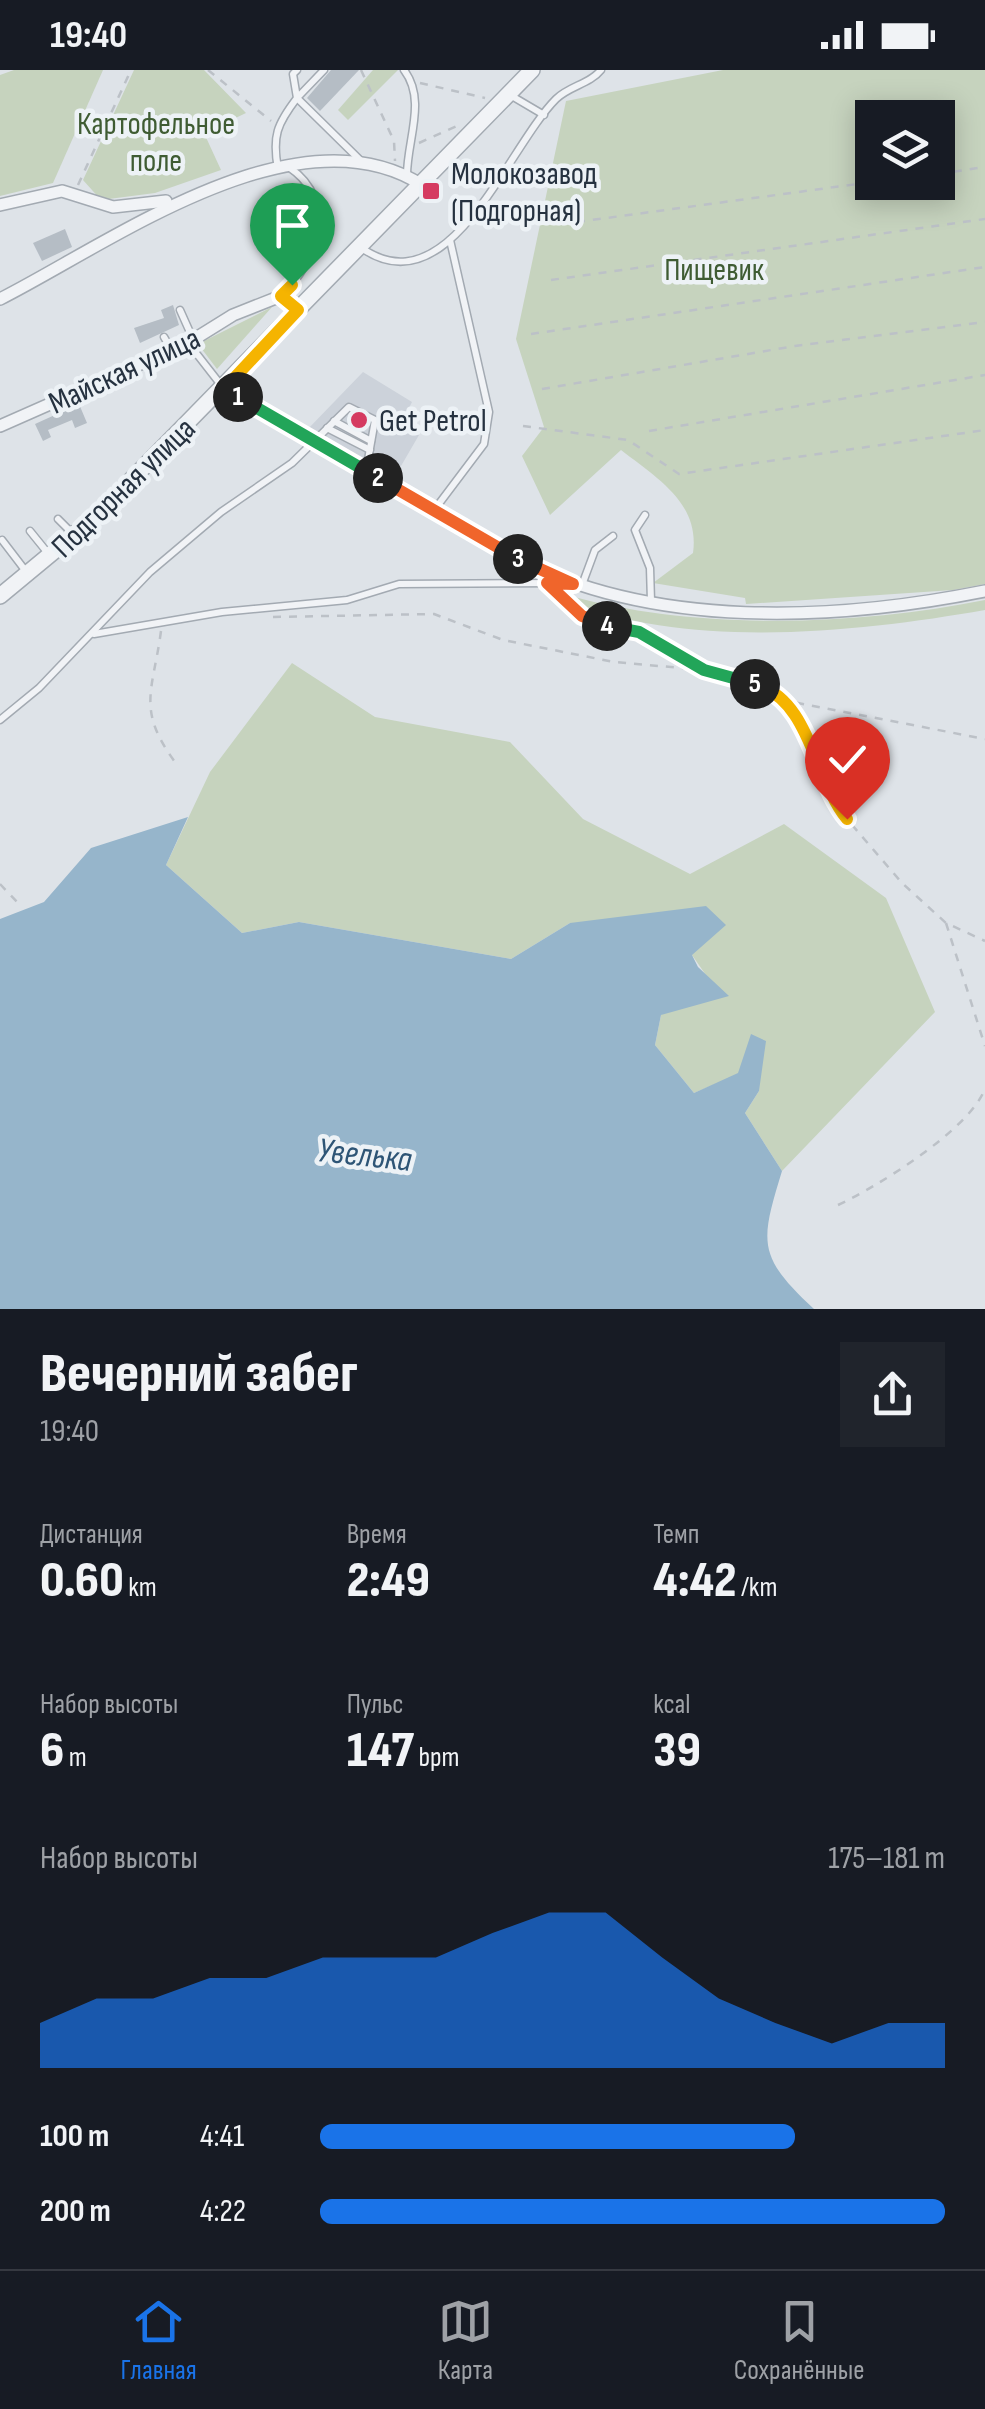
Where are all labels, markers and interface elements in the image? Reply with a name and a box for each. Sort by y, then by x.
text: 19:40 [50,13,127,58]
map controls [855,100,955,200]
button: layers [855,100,955,200]
park label: Картофельное поле [77,105,235,181]
place label: Молокозавод (Подгорная) [451,155,597,231]
marker: Молокозавод (Подгорная) [420,180,442,202]
pin [250,183,335,286]
icon: arrive [265,198,320,253]
park label: Пищевик [664,251,765,290]
street label: Майская улица [43,319,207,423]
pin: 1 [213,372,263,422]
text: 1 [233,380,243,413]
place label: Get Petrol [379,402,487,441]
marker: Get Petrol [348,409,370,431]
street label: Подгорная улица [44,410,204,566]
pin: 2 [353,453,403,503]
text: 2 [372,461,384,494]
pin: 3 [493,534,543,584]
text: 3 [512,542,524,575]
pin: 4 [582,601,632,651]
text: 4 [600,609,614,642]
pin: 5 [730,659,780,709]
text: 5 [749,667,761,700]
pin [805,717,890,820]
icon: check [820,732,875,787]
water label: Увелька [316,1129,414,1182]
text: Вечерний забег [40,1341,358,1408]
button: share [840,1342,945,1447]
text: 19:40 [40,1412,99,1451]
text: Дистанция [40,1518,143,1551]
text: Время [347,1518,407,1551]
text: Темп [653,1518,699,1551]
text: 0.60 [40,1551,124,1611]
text: 2:49 [347,1551,430,1611]
text: 4:42 [653,1551,737,1611]
text: km [124,1571,157,1604]
text: /km [737,1571,777,1604]
text: Набор высоты [40,1688,178,1721]
text: Пульс [347,1688,404,1721]
text: kcal [653,1688,690,1721]
text: 6 [40,1721,64,1781]
text: 147 [347,1721,414,1781]
text: 39 [653,1721,701,1781]
text: m [64,1741,87,1774]
text: bpm [414,1741,460,1774]
text: Набор высоты [40,1839,198,1878]
text: 175–181 m [828,1839,945,1878]
text: 100 m [40,2117,109,2156]
text: 4:41 [200,2117,244,2156]
text: 200 m [40,2192,111,2231]
text: 4:22 [200,2192,246,2231]
tab: Главная [120,2294,197,2387]
tab: Карта [438,2294,493,2387]
tab: Сохранённые [734,2294,865,2387]

